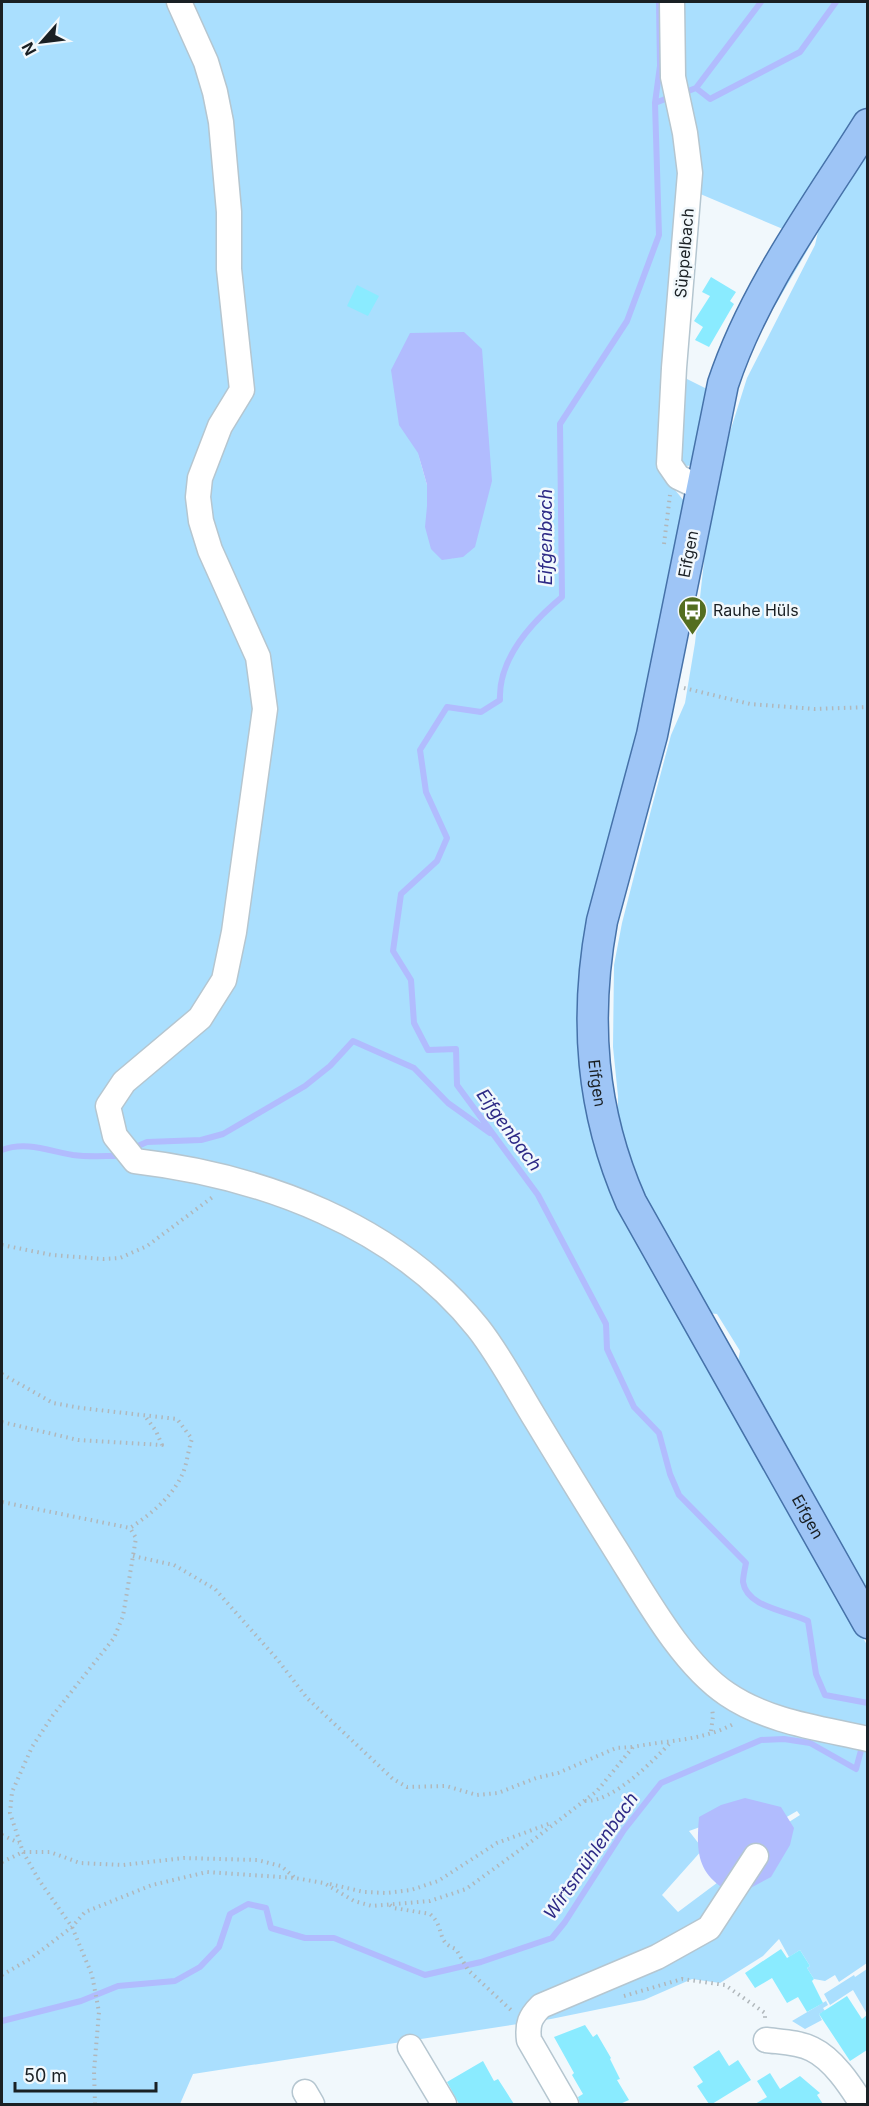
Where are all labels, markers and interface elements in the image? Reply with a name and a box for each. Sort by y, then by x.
north arrow [12,12,72,72]
text: N [17,39,40,59]
street label: Süppelbach [670,207,698,299]
water label: Eifgenbach [535,489,556,585]
street label: Eifgen [674,529,702,579]
bus stop icon: Rauhe Hüls [676,594,708,636]
place label: Rauhe Hüls [713,600,799,620]
street label: Eifgen [584,1058,611,1108]
water label: Eifgenbach [473,1085,546,1175]
street label: Eifgen [788,1491,828,1542]
water label: Wirtsmühlenbach [539,1788,642,1923]
scale bar [15,2055,156,2093]
text: 50 m [24,2065,67,2086]

